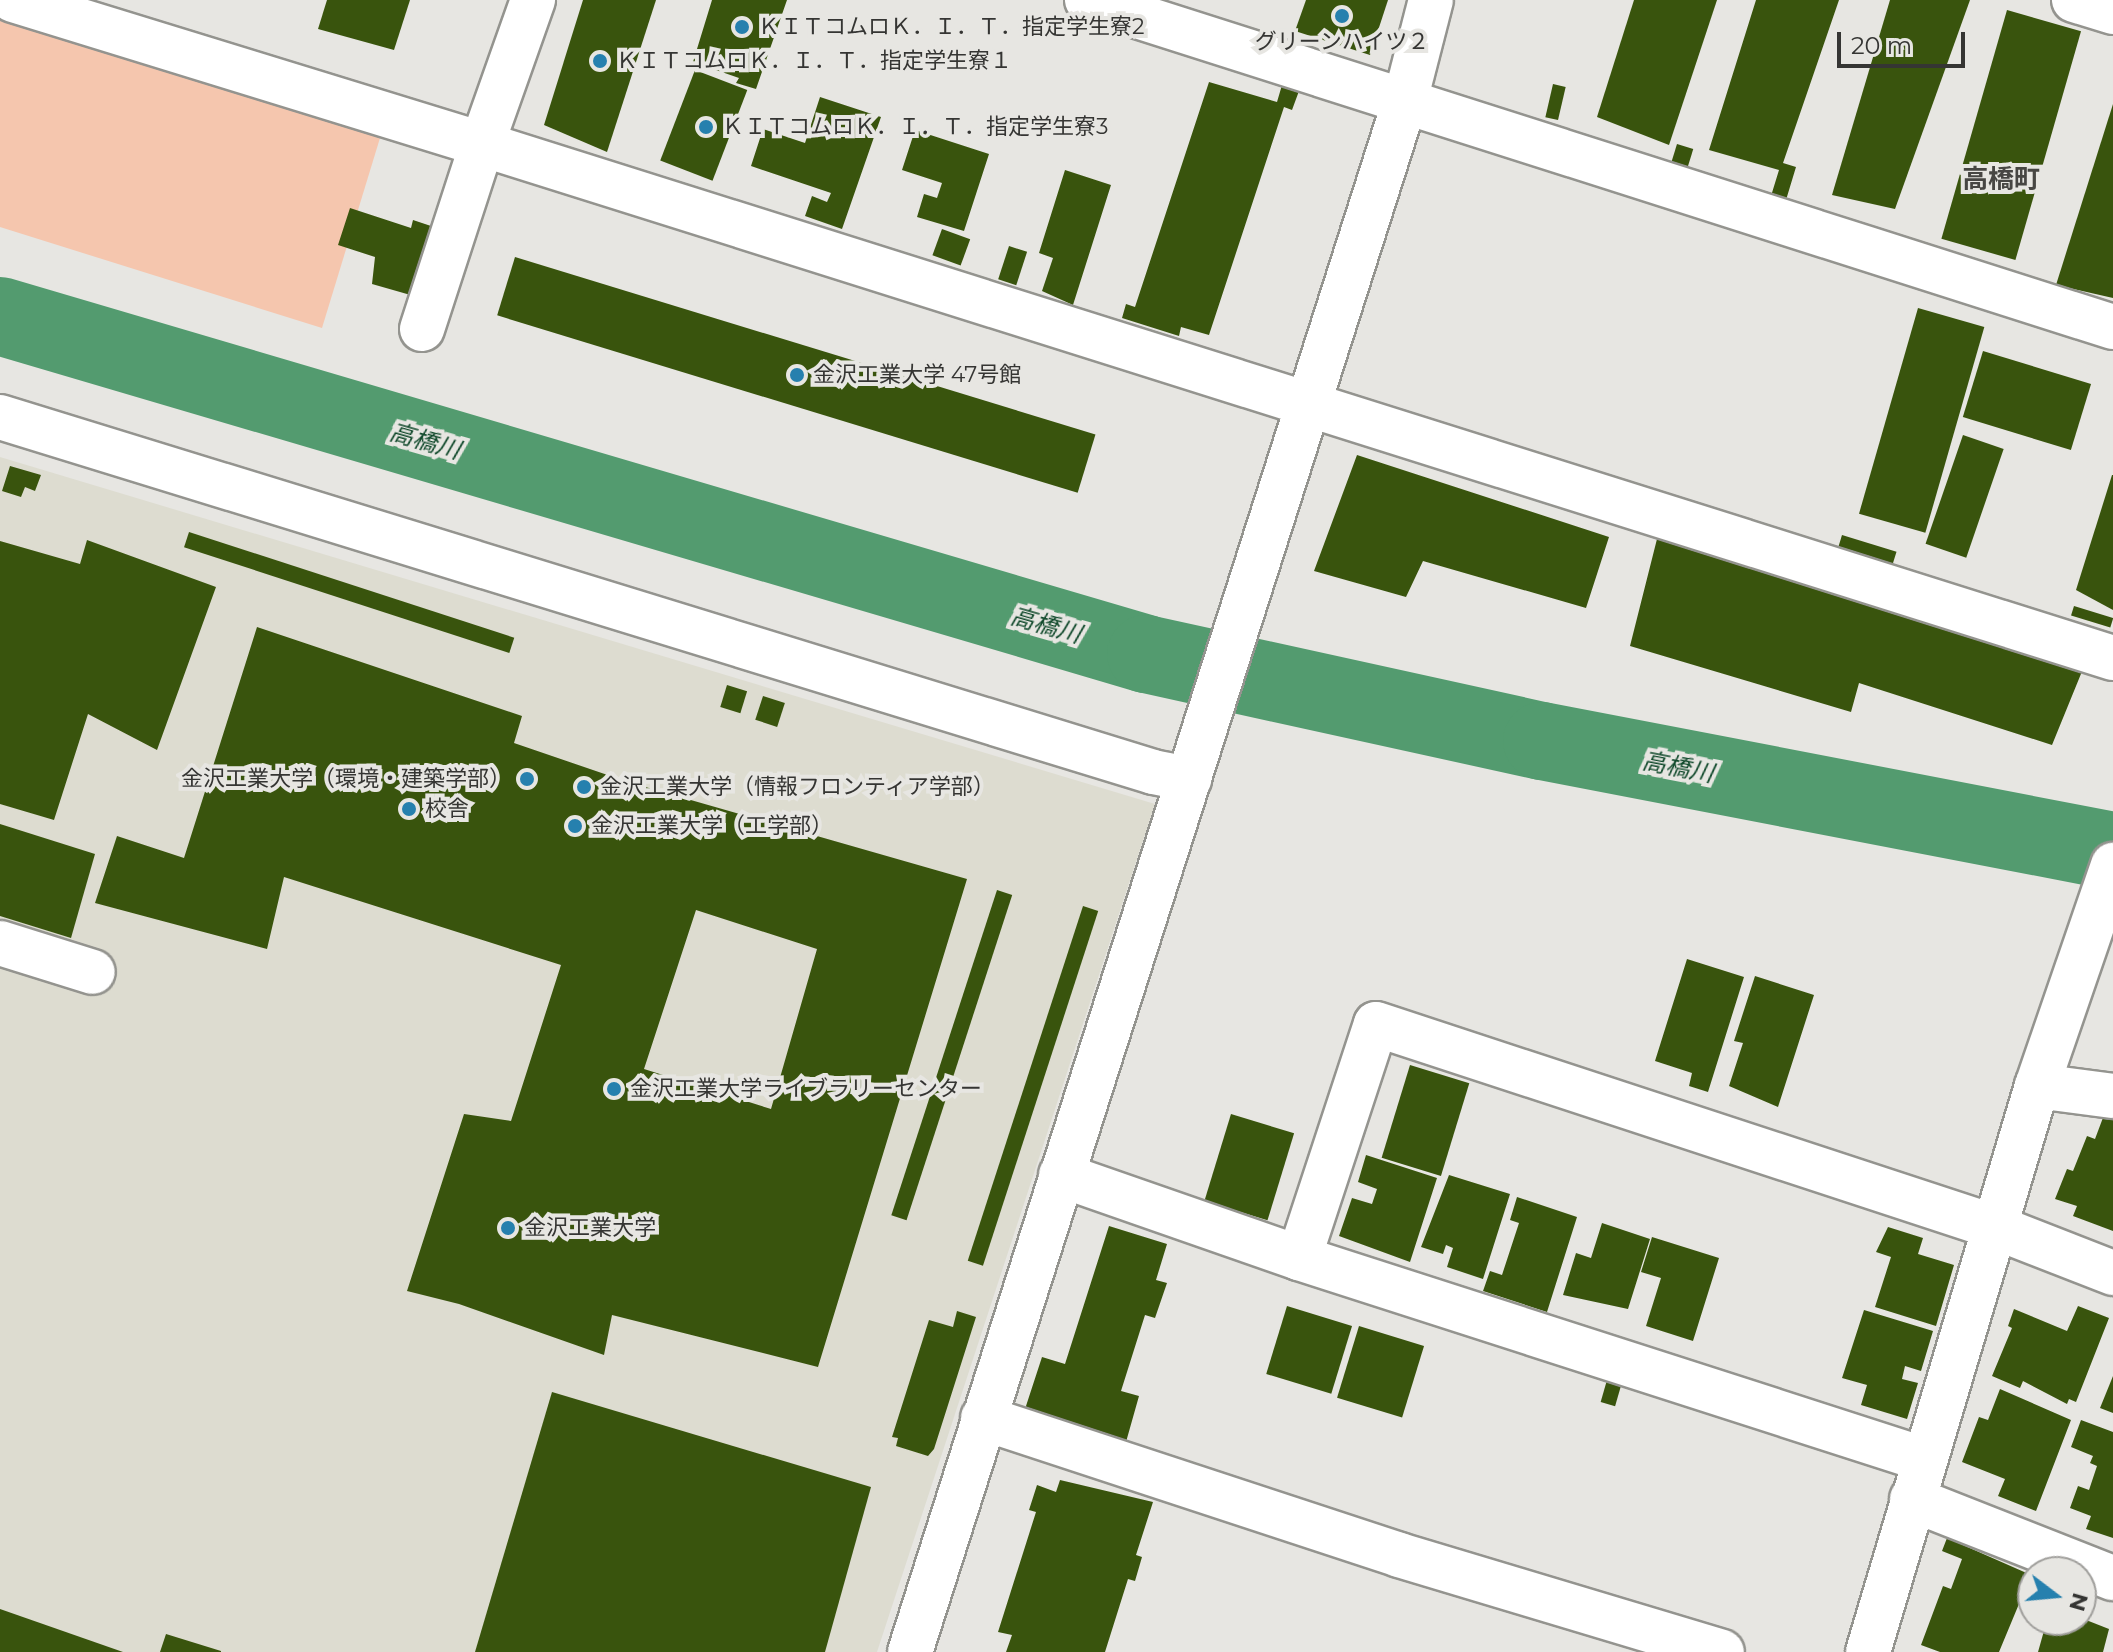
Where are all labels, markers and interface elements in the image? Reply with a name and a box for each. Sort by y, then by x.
marker: グリーンハイツ２ [1333,7,1351,25]
place label: ＫＩＴコムロＫ．Ｉ．Ｔ．指定学生寮2 [758,14,1144,40]
scale bar [1841,16,1969,66]
marker: ＫＩＴコムロＫ．Ｉ．Ｔ．指定学生寮2 [733,18,751,36]
place label: グリーンハイツ２ [1254,29,1430,55]
text: 20 m [1851,31,1912,60]
place label: ＫＩＴコムロＫ．Ｉ．Ｔ．指定学生寮１ [616,48,1012,74]
marker: ＫＩＴコムロＫ．Ｉ．Ｔ．指定学生寮１ [591,52,609,70]
place label: ＫＩＴコムロＫ．Ｉ．Ｔ．指定学生寮3 [722,114,1108,140]
marker: ＫＩＴコムロＫ．Ｉ．Ｔ．指定学生寮3 [697,118,715,136]
district label: 高橋町 [1962,164,2040,196]
place label: 金沢工業大学 47号館 [813,362,1021,388]
marker: 金沢工業大学 47号館 [788,366,806,384]
water label: 高橋川 [386,417,464,465]
water label: 高橋川 [1007,601,1085,649]
water label: 高橋川 [1640,746,1716,788]
place label: 金沢工業大学（環境・建築学部） [181,766,511,792]
marker: 金沢工業大学（環境・建築学部） [518,770,536,788]
place label: 金沢工業大学（情報フロンティア学部） [600,774,996,800]
marker: 金沢工業大学（情報フロンティア学部） [575,778,593,796]
place label: 校舎 [425,796,469,822]
marker: 校舎 [400,800,418,818]
place label: 金沢工業大学（工学部） [591,813,833,839]
marker: 金沢工業大学（工学部） [566,817,584,835]
place label: 金沢工業大学ライブラリーセンター [630,1076,982,1102]
marker: 金沢工業大学ライブラリーセンター [605,1080,623,1098]
place label: 金沢工業大学 [524,1215,656,1241]
marker: 金沢工業大学 [499,1219,517,1237]
north arrow [2017,1556,2097,1636]
text: N [2063,1590,2094,1614]

